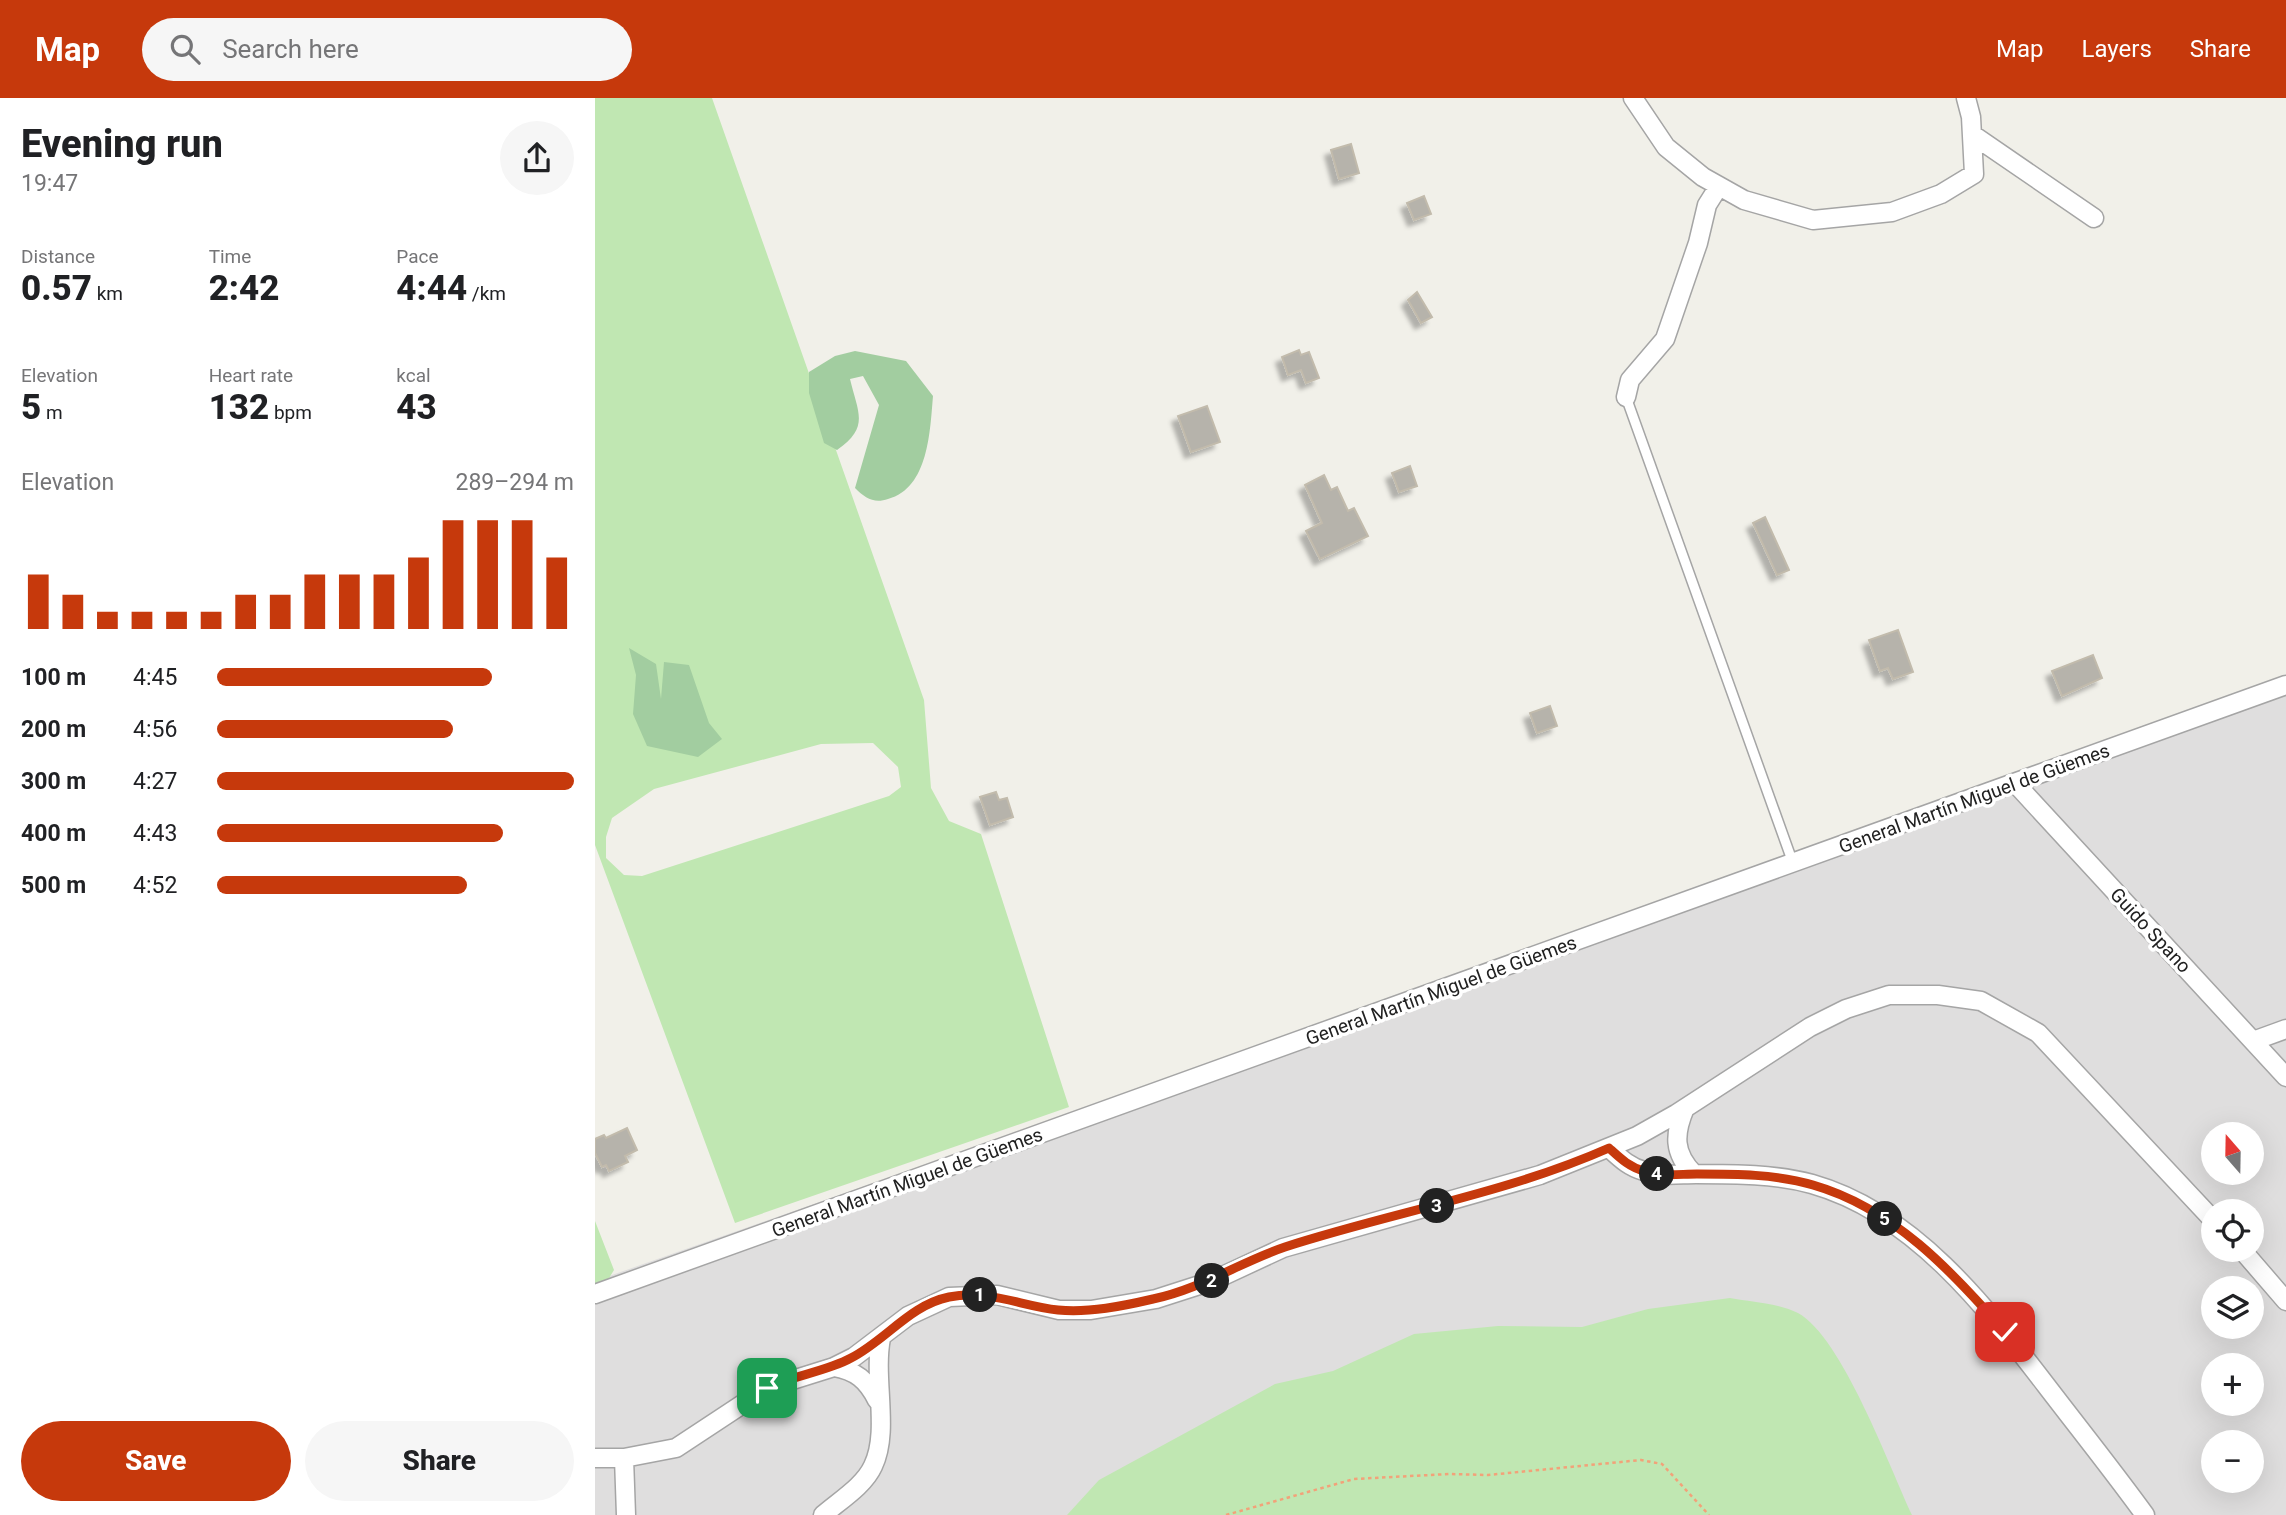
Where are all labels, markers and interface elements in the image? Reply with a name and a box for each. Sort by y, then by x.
search box [142,18,632,81]
text: Map [35,30,100,69]
icon: search [166,30,204,68]
text: Search here [222,34,359,64]
text: Map [1996,35,2044,63]
text: Layers [2082,35,2152,63]
text: Share [2190,35,2251,63]
button: share [500,121,574,195]
text: Evening run [21,122,223,166]
text: 19:47 [21,170,78,197]
text: Distance [21,245,95,268]
text: Time [209,245,251,268]
text: Pace [396,245,439,268]
text: 0.57 [21,268,92,309]
text: 2:42 [209,268,279,309]
text: 4:44 [396,268,467,309]
text: km [92,282,123,305]
text: /km [467,282,506,305]
text: Elevation [21,364,98,387]
text: Heart rate [209,364,293,387]
text: kcal [396,364,431,387]
text: 5 [21,387,41,428]
text: 132 [209,387,269,428]
text: 43 [396,387,437,428]
text: m [41,401,63,424]
text: bpm [269,401,312,424]
text: Elevation [21,469,114,496]
text: 289–294 m [455,469,574,496]
text: 100 m [21,664,86,691]
text: 4:45 [133,664,177,691]
text: 200 m [21,716,86,743]
text: 4:56 [133,716,177,743]
street label: General Martín Miguel de Güemes [1836,739,2113,858]
text: 300 m [21,768,86,795]
text: 4:27 [133,768,177,795]
text: 400 m [21,820,86,847]
text: 4:43 [133,820,177,847]
text: 500 m [21,872,86,899]
text: 4:52 [133,872,177,899]
street label: Guido Spano [2105,883,2196,978]
street label: General Martín Miguel de Güemes [1303,931,1580,1050]
north arrow [2201,1122,2265,1185]
map controls [2201,1122,2264,1493]
street label: General Martín Miguel de Güemes [769,1123,1046,1242]
pin: 4 [1639,1156,1675,1192]
text: 4 [1651,1162,1662,1185]
pin: 3 [1419,1188,1455,1224]
text: 3 [1431,1194,1442,1217]
button: locate [2201,1199,2264,1262]
pin: 5 [1867,1202,1903,1236]
text: 5 [1879,1207,1890,1230]
pin: 2 [1195,1264,1229,1298]
text: 2 [1206,1269,1217,1292]
button: layers [2201,1276,2264,1339]
pin: 1 [963,1278,997,1312]
text: 1 [974,1283,985,1306]
pin [1975,1302,2035,1362]
icon: check [1986,1313,2024,1351]
button: + [2201,1353,2264,1416]
pin [737,1358,797,1418]
icon: arrive [748,1369,786,1407]
button: Save [21,1421,291,1501]
button: Share [305,1421,574,1501]
button: − [2201,1430,2264,1493]

